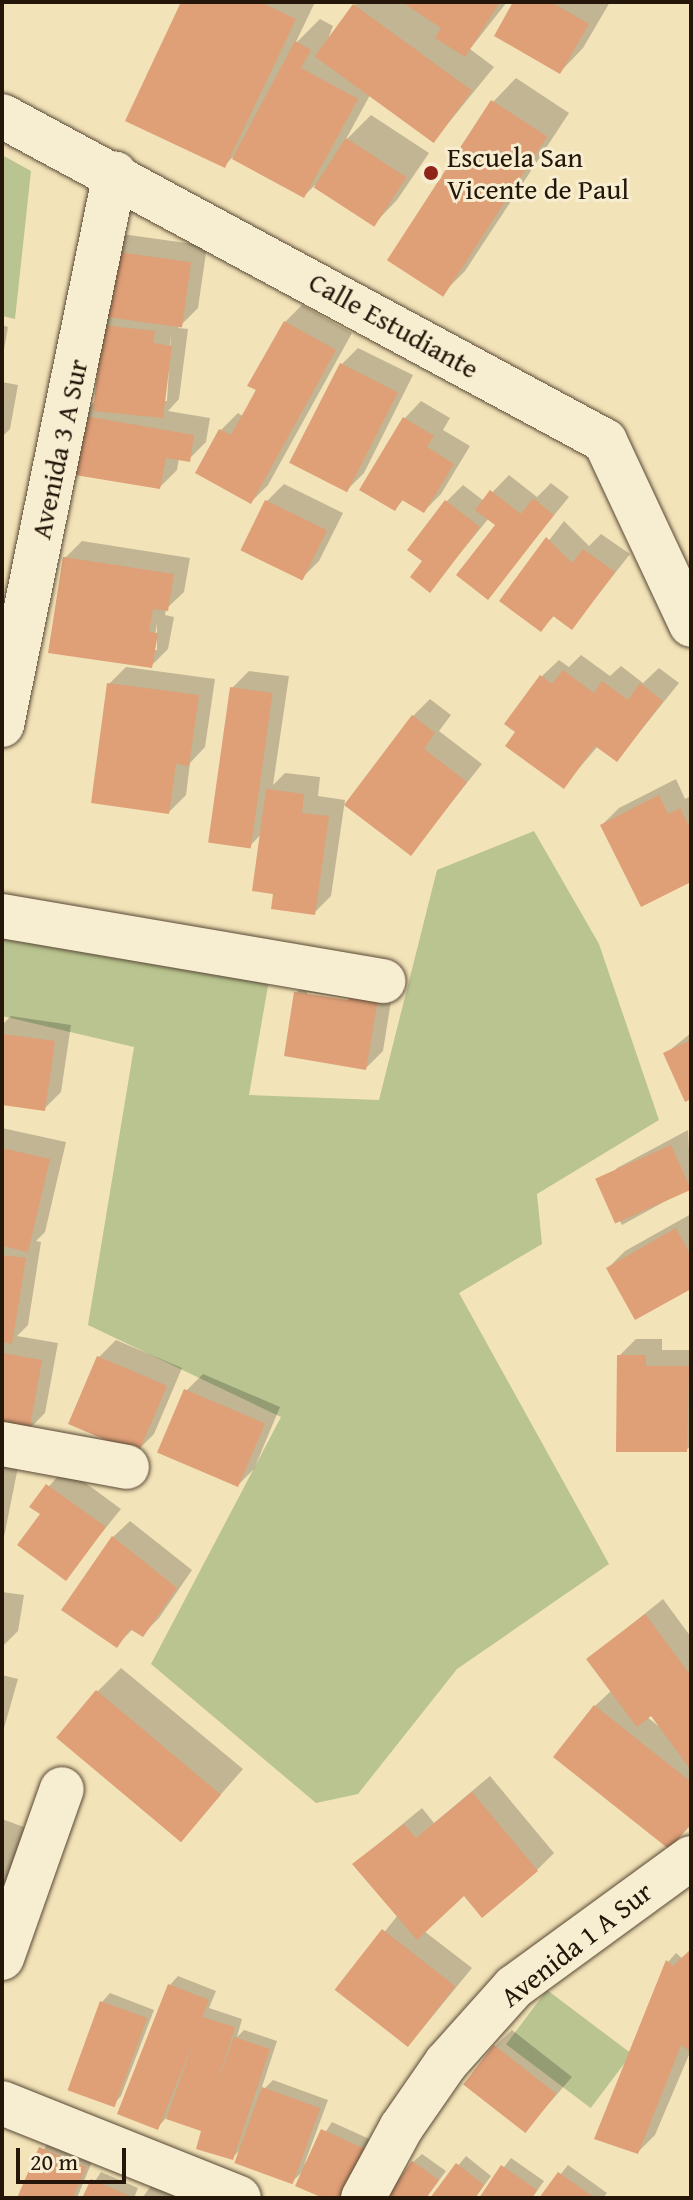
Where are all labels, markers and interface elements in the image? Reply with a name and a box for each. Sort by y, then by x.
place label: Escuela San Vicente de Paul [447,140,629,206]
marker: Escuela San Vicente de Paul [422,164,440,182]
street label: Calle Estudiante [303,265,485,385]
street label: Avenida 3 A Sur [24,356,94,542]
street label: Avenida 1 A Sur [494,1874,658,2014]
scale bar [20,2132,130,2182]
text: 20 m [30,2144,78,2179]

